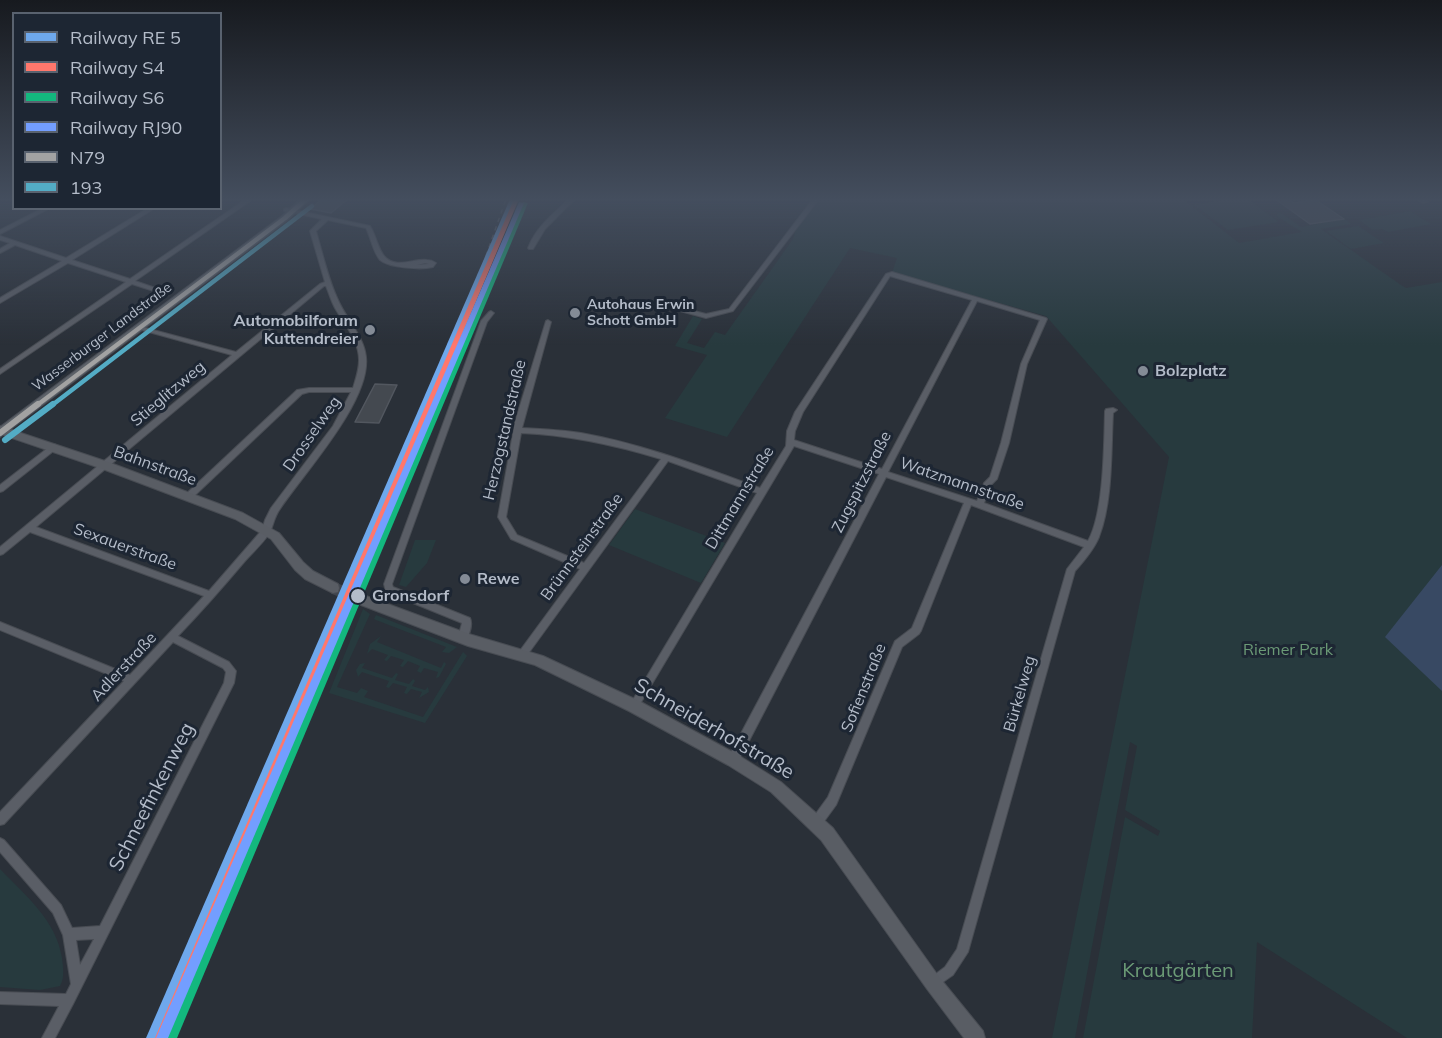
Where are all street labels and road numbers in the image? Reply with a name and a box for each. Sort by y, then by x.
street label: Wasserburger Landstraße [29,279,175,395]
street label: Stieglitzweg [127,357,209,431]
street label: Herzogstandstraße [480,358,530,502]
street label: Drosselweg [279,393,345,475]
street label: Zugspitzstraße [828,428,896,536]
street label: Bahnstraße [111,442,199,490]
street label: Dittmannstraße [702,443,778,553]
street label: Watzmannstraße [897,454,1027,514]
street label: Brünnsteinstraße [537,490,627,604]
street label: Sexauerstraße [71,520,179,574]
street label: Adlerstraße [87,629,161,705]
street label: Sofienstraße [838,641,890,735]
street label: Bürkelweg [1000,654,1040,734]
street label: Schneiderhofstraße [630,673,798,785]
street label: Schneefinkenweg [104,719,200,875]

